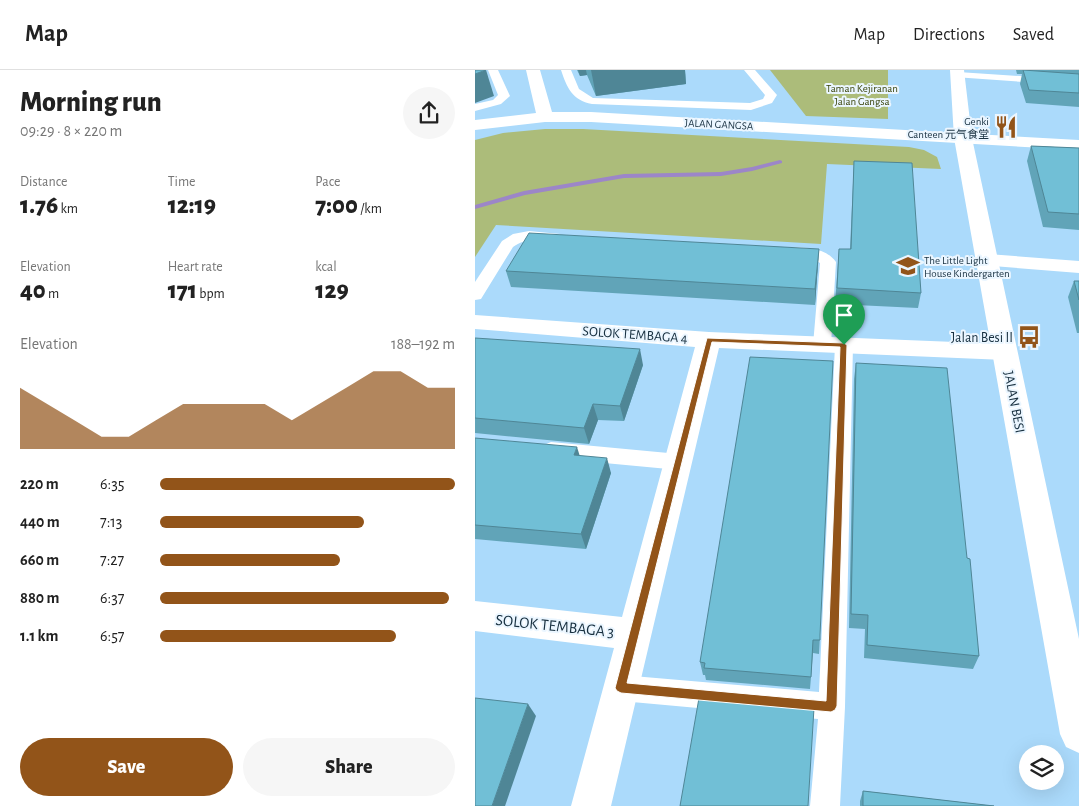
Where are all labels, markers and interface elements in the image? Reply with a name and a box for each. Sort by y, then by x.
text: Map [25,22,68,46]
text: Map [854,26,885,44]
text: Directions [913,26,985,44]
text: Saved [1013,26,1054,44]
park label: Taman Kejiranan Jalan Gangsa [826,83,898,107]
button: share [403,87,455,139]
text: Morning run [20,89,162,117]
restaurant icon: Genki Canteen 元气食堂 [993,114,1019,140]
place label: Genki Canteen 元气食堂 [908,116,989,140]
street label: JALAN GANGSA [684,117,754,132]
text: 09:29 · 8 × 220 m [20,123,122,139]
text: Distance [20,175,67,189]
text: Time [168,175,196,189]
text: Pace [315,175,341,189]
text: 1.76 [20,193,58,218]
text: 12:19 [168,193,216,218]
text: 7:00 [315,193,358,218]
text: km [58,202,78,216]
text: /km [358,202,382,216]
school or university icon: The Little Light House Kindergarten [895,253,921,279]
place label: The Little Light House Kindergarten [924,255,1010,279]
text: Elevation [20,260,71,274]
text: Heart rate [168,260,223,274]
text: kcal [315,260,337,274]
text: 40 [20,278,46,303]
text: 171 [168,278,197,303]
text: 129 [315,278,349,303]
text: m [46,287,59,301]
text: bpm [197,287,225,301]
pin [823,294,865,345]
icon: arrive [830,301,858,329]
street label: SOLOK TEMBAGA 4 [582,324,688,346]
bus stop icon: Jalan Besi II [1016,324,1042,350]
place label: Jalan Besi II [951,331,1013,345]
text: Elevation [20,336,78,352]
text: 188–192 m [391,336,455,352]
street label: JALAN BESI [1001,370,1027,434]
text: 220 m [20,476,59,492]
text: 6:35 [100,476,124,492]
text: 440 m [20,514,60,530]
text: 7:13 [100,514,122,530]
text: 660 m [20,552,59,568]
text: 7:27 [100,552,124,568]
text: 880 m [20,590,59,606]
text: 6:37 [100,590,124,606]
street label: SOLOK TEMBAGA 3 [495,612,615,640]
text: 1.1 km [20,628,58,644]
text: 6:57 [100,628,125,644]
button: Save [20,738,233,796]
button: Share [243,738,455,796]
map controls [1019,745,1064,790]
button: layers [1019,745,1064,790]

